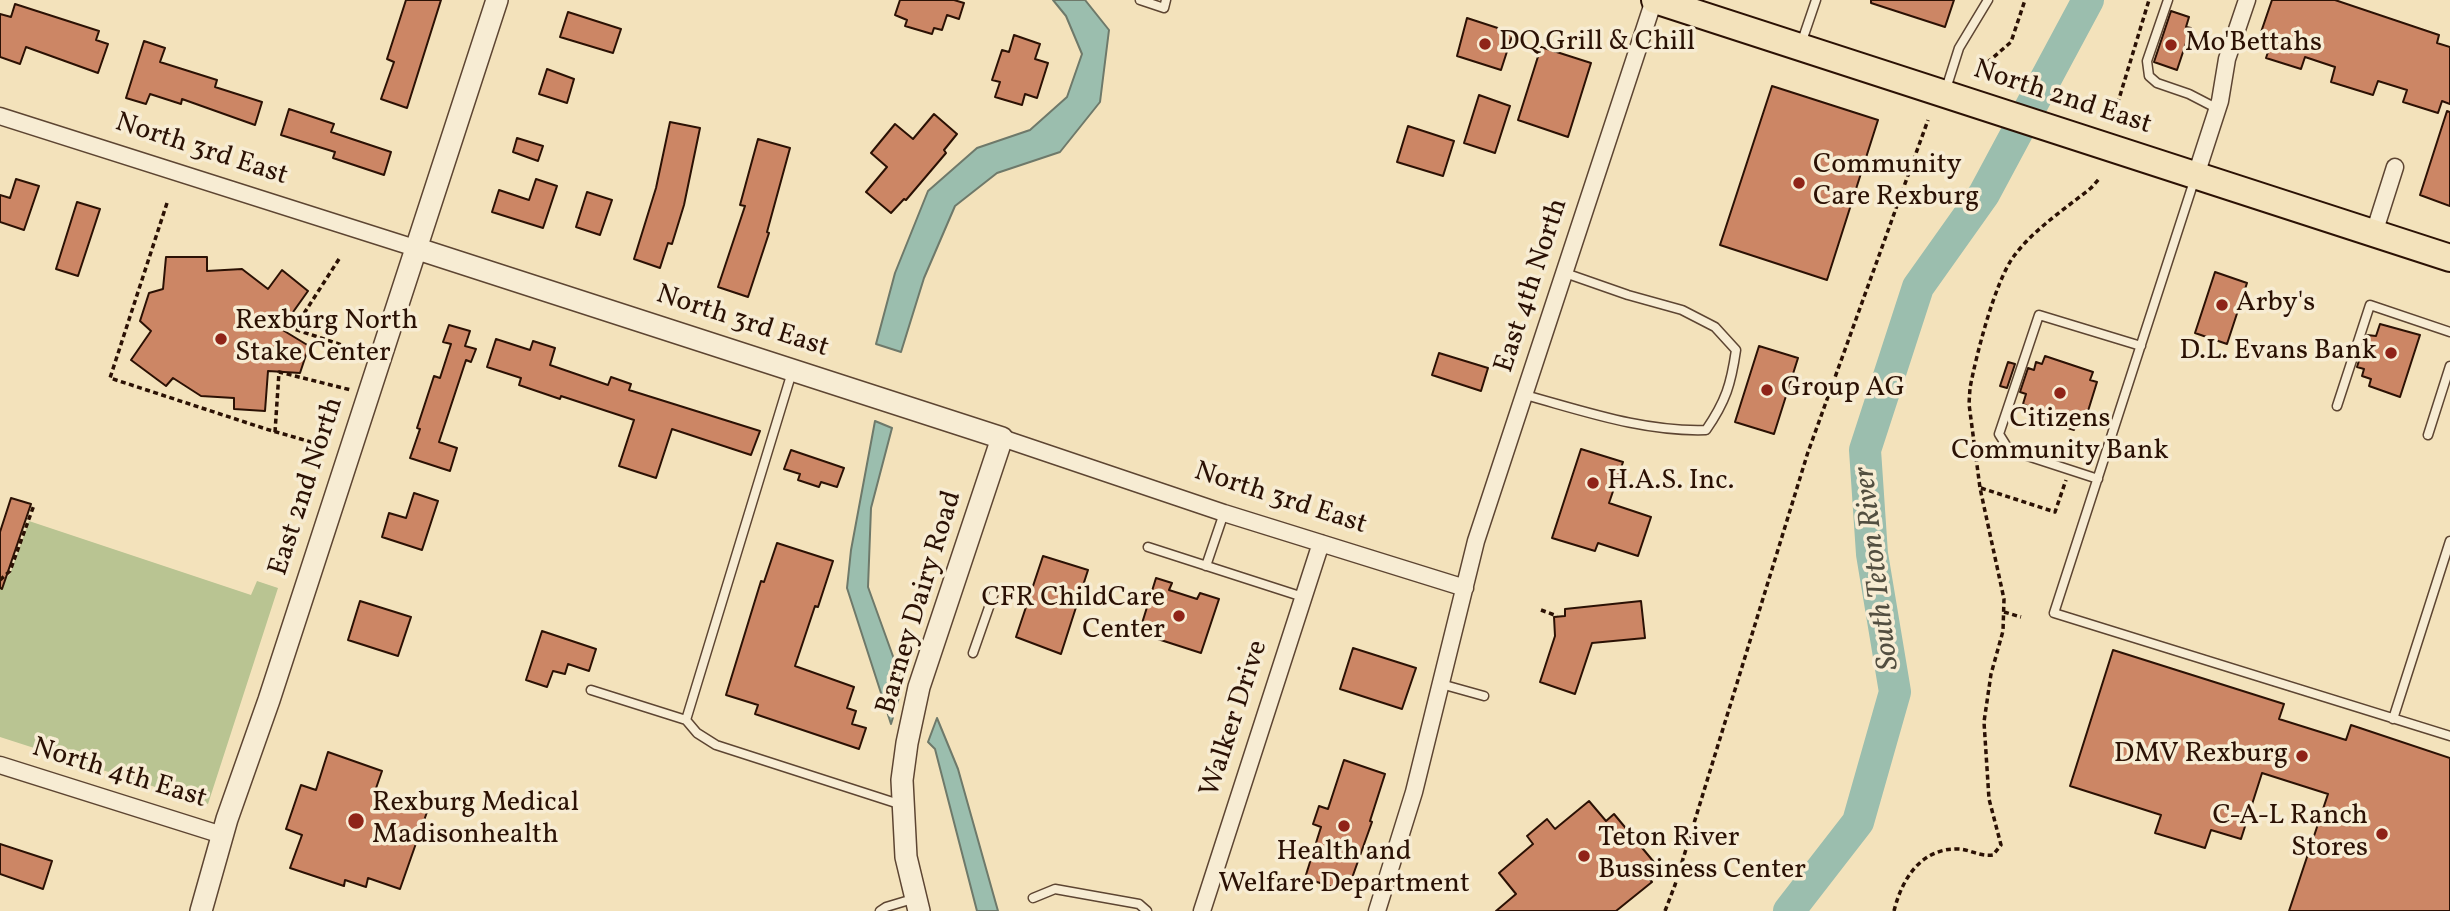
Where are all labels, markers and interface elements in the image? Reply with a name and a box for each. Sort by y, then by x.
place label: DQ Grill & Chill [1499,27,1695,61]
place label: Mo'Bettahs [2185,28,2322,62]
marker: DQ Grill & Chill [1477,36,1493,52]
marker: Mo'Bettahs [2163,37,2179,53]
street label: North 2nd East [1969,54,2155,144]
street label: North 3rd East [110,107,292,195]
place label: Community Care Rexburg [1813,150,1979,216]
marker: Community Care Rexburg [1791,175,1807,191]
street label: East 4th North [1489,195,1577,377]
street label: North 3rd East [651,279,833,367]
place label: Arby's [2236,288,2315,322]
marker: Arby's [2214,297,2230,313]
place label: Rexburg North Stake Center [235,306,418,372]
marker: Rexburg North Stake Center [213,331,229,347]
place label: D.L. Evans Bank [2179,336,2377,370]
marker: D.L. Evans Bank [2383,345,2399,361]
place label: Group AG [1781,373,1905,407]
marker: Group AG [1759,382,1775,398]
marker: Citizens Community Bank [2052,385,2068,401]
street label: East 2nd North [263,394,353,580]
place label: Citizens Community Bank [1951,404,2169,470]
street label: North 3rd East [1189,456,1371,544]
water label: South Teton River [1849,464,1909,672]
place label: H.A.S. Inc. [1607,466,1734,500]
marker: H.A.S. Inc. [1585,475,1601,491]
street label: Barney Dairy Road [871,487,971,719]
place label: CFR ChildCare Center [981,583,1165,649]
marker: CFR ChildCare Center [1171,608,1187,624]
street label: Walker Drive [1195,637,1277,801]
street label: North 4th East [28,732,210,818]
place label: DMV Rexburg [2114,739,2288,773]
marker: DMV Rexburg [2294,748,2310,764]
place label: Rexburg Medical Madisonhealth [372,788,579,854]
place label: C-A-L Ranch Stores [2213,801,2368,867]
marker: Rexburg Medical Madisonhealth [346,811,366,831]
marker: Health and Welfare Department [1336,818,1352,834]
place label: Teton River Bussiness Center [1598,823,1806,889]
marker: C-A-L Ranch Stores [2374,826,2390,842]
place label: Health and Welfare Department [1218,837,1470,903]
marker: Teton River Bussiness Center [1576,848,1592,864]

